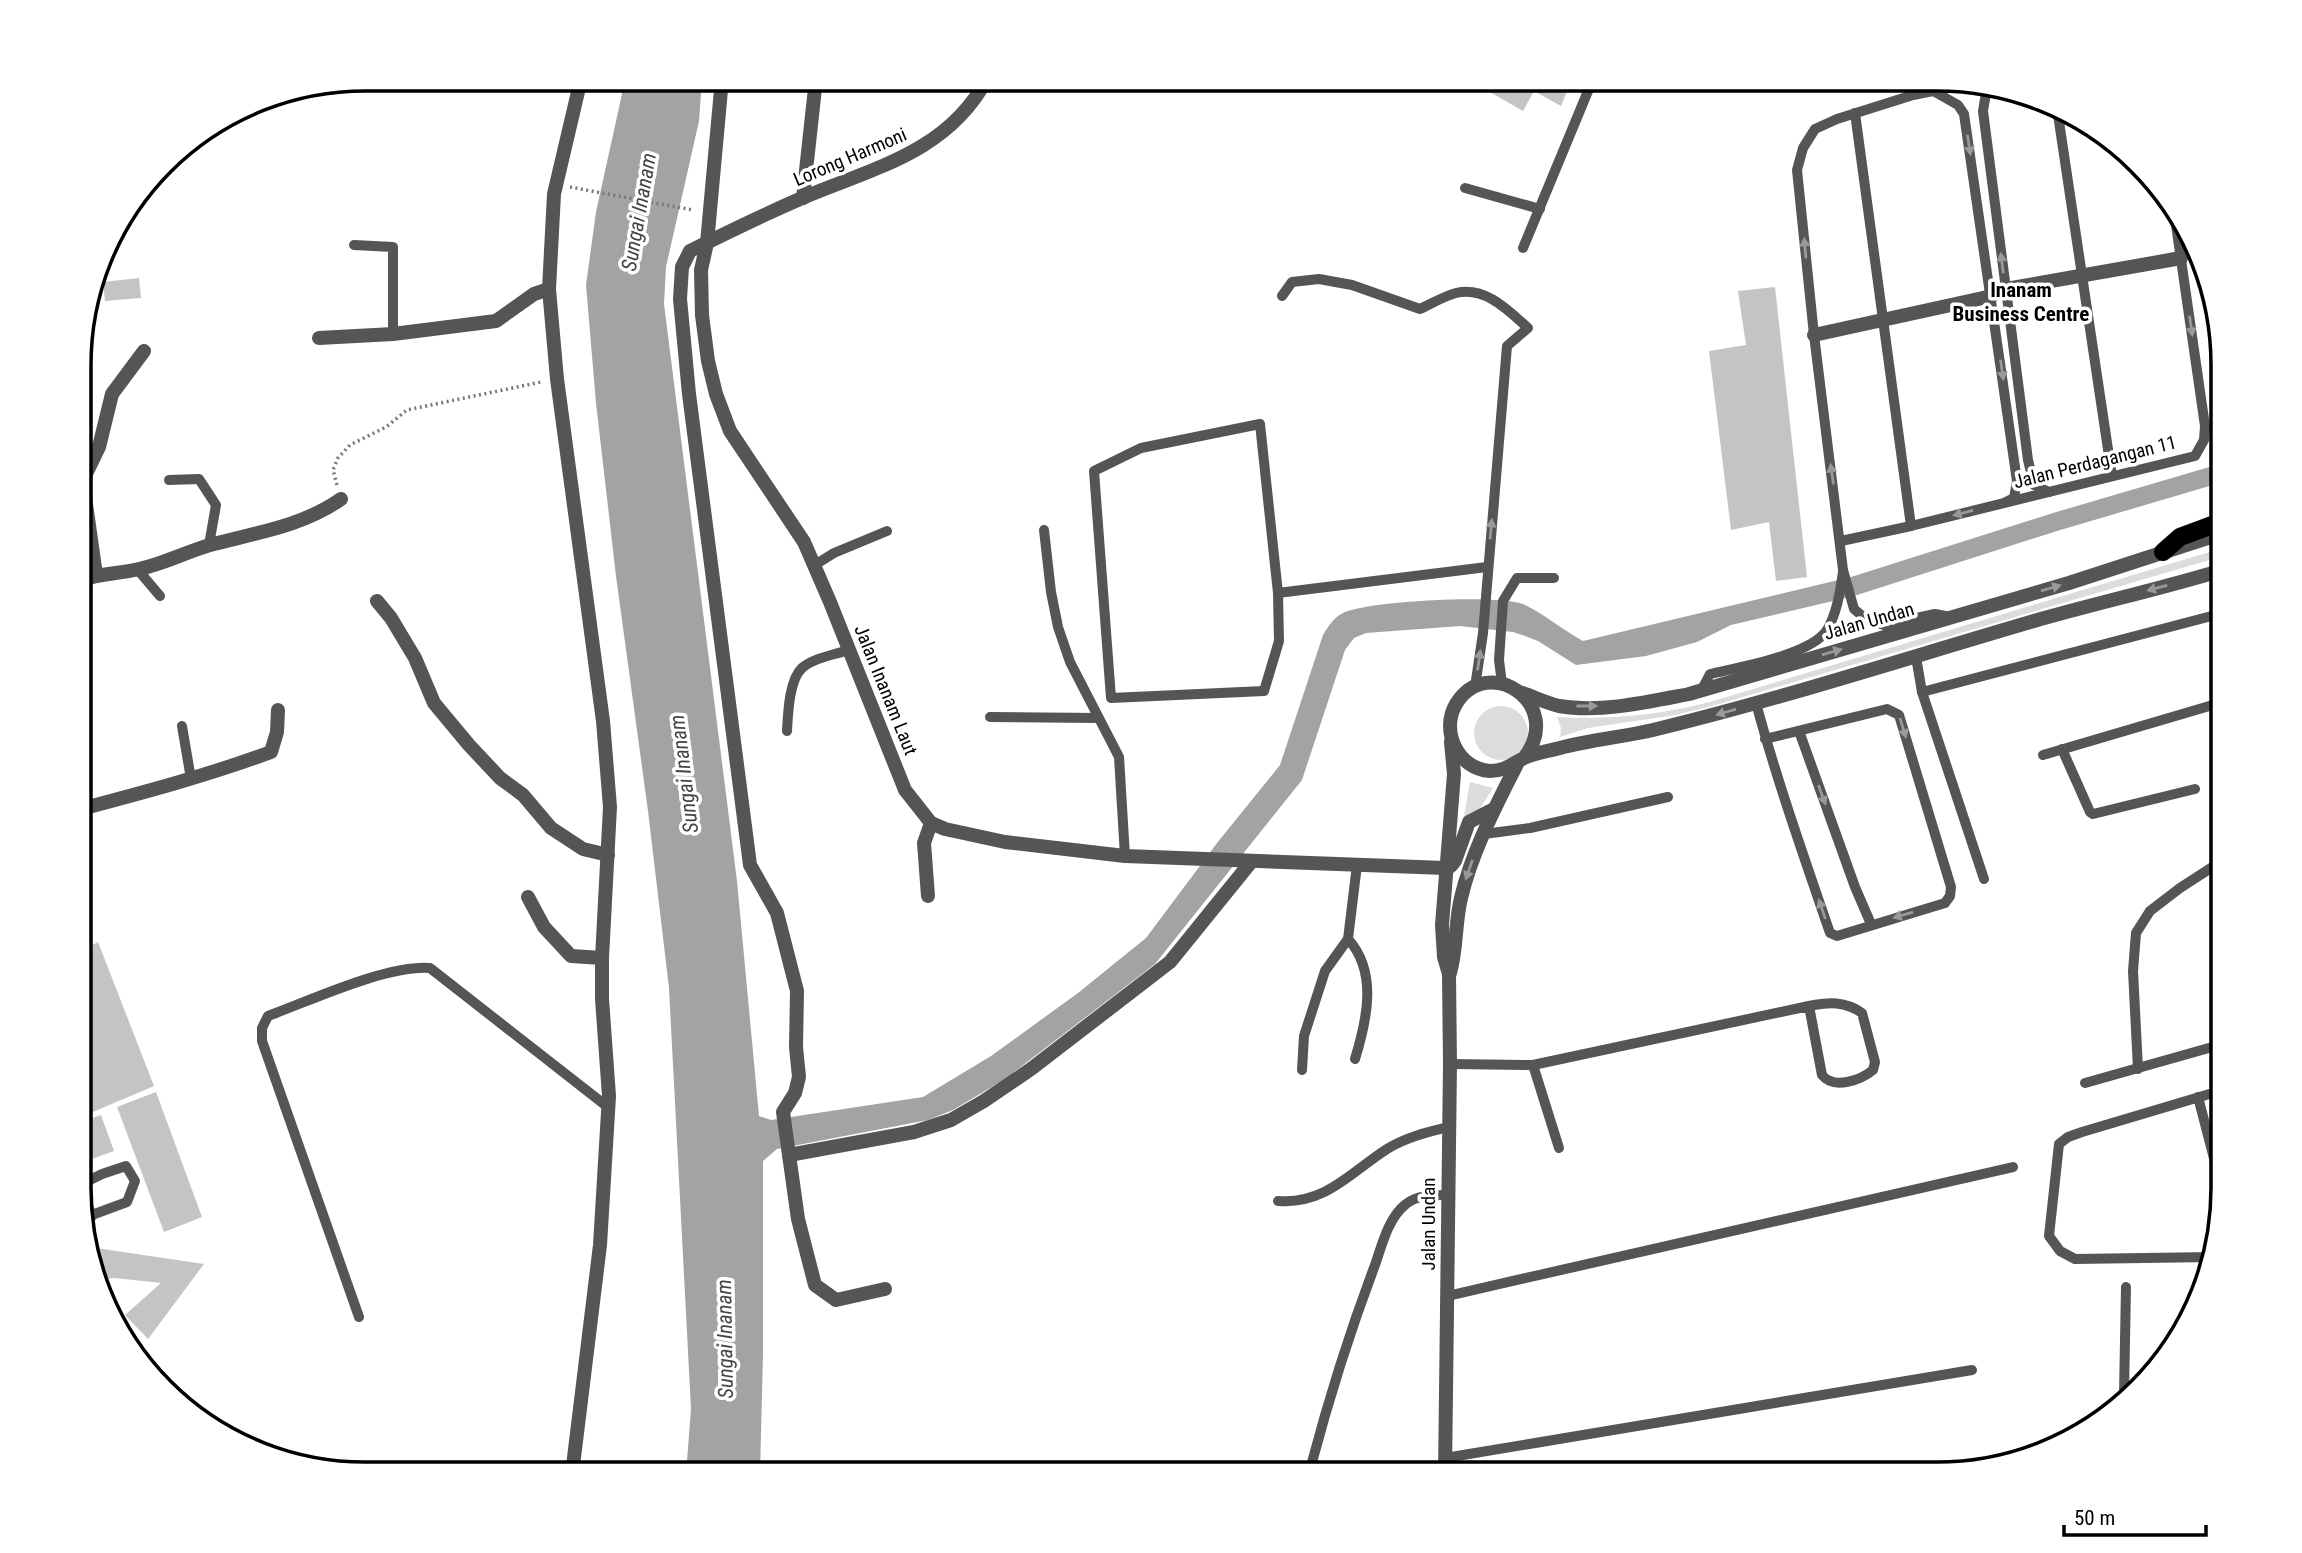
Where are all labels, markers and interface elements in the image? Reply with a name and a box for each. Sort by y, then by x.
street label: Lorong Harmoni [790,123,910,191]
one-way arrow [1964,134,1975,156]
water label: Sungai Inanam [617,151,661,273]
one-way arrow [1800,236,1811,258]
one-way arrow [1997,252,2008,274]
district label: Inanam Business Centre [1953,278,2089,326]
one-way arrow [2186,315,2197,337]
one-way arrow [1996,359,2007,381]
street label: Jalan Perdagangan 11 [2011,431,2179,493]
one-way arrow [1827,462,1838,484]
one-way arrow [1952,508,1974,519]
one-way arrow [1486,518,1497,540]
one-way arrow [2040,583,2061,593]
one-way arrow [2146,583,2168,594]
street label: Jalan Undan [1821,597,1917,645]
street label: Jalan Inanam Laut [849,622,923,758]
one-way arrow [1821,646,1843,657]
one-way arrow [1474,649,1485,671]
one-way arrow [1576,700,1598,712]
one-way arrow [1715,707,1736,717]
water label: Sungai Inanam [665,713,703,835]
one-way arrow [1898,718,1908,739]
one-way arrow [1817,785,1828,806]
one-way arrow [1463,860,1474,881]
one-way arrow [1816,899,1827,920]
one-way arrow [1892,910,1914,921]
street label: Jalan Undan [1417,1178,1440,1270]
water label: Sungai Inanam [712,1279,738,1399]
scale bar [2064,1494,2206,1538]
text: 50 m [2074,1506,2115,1530]

